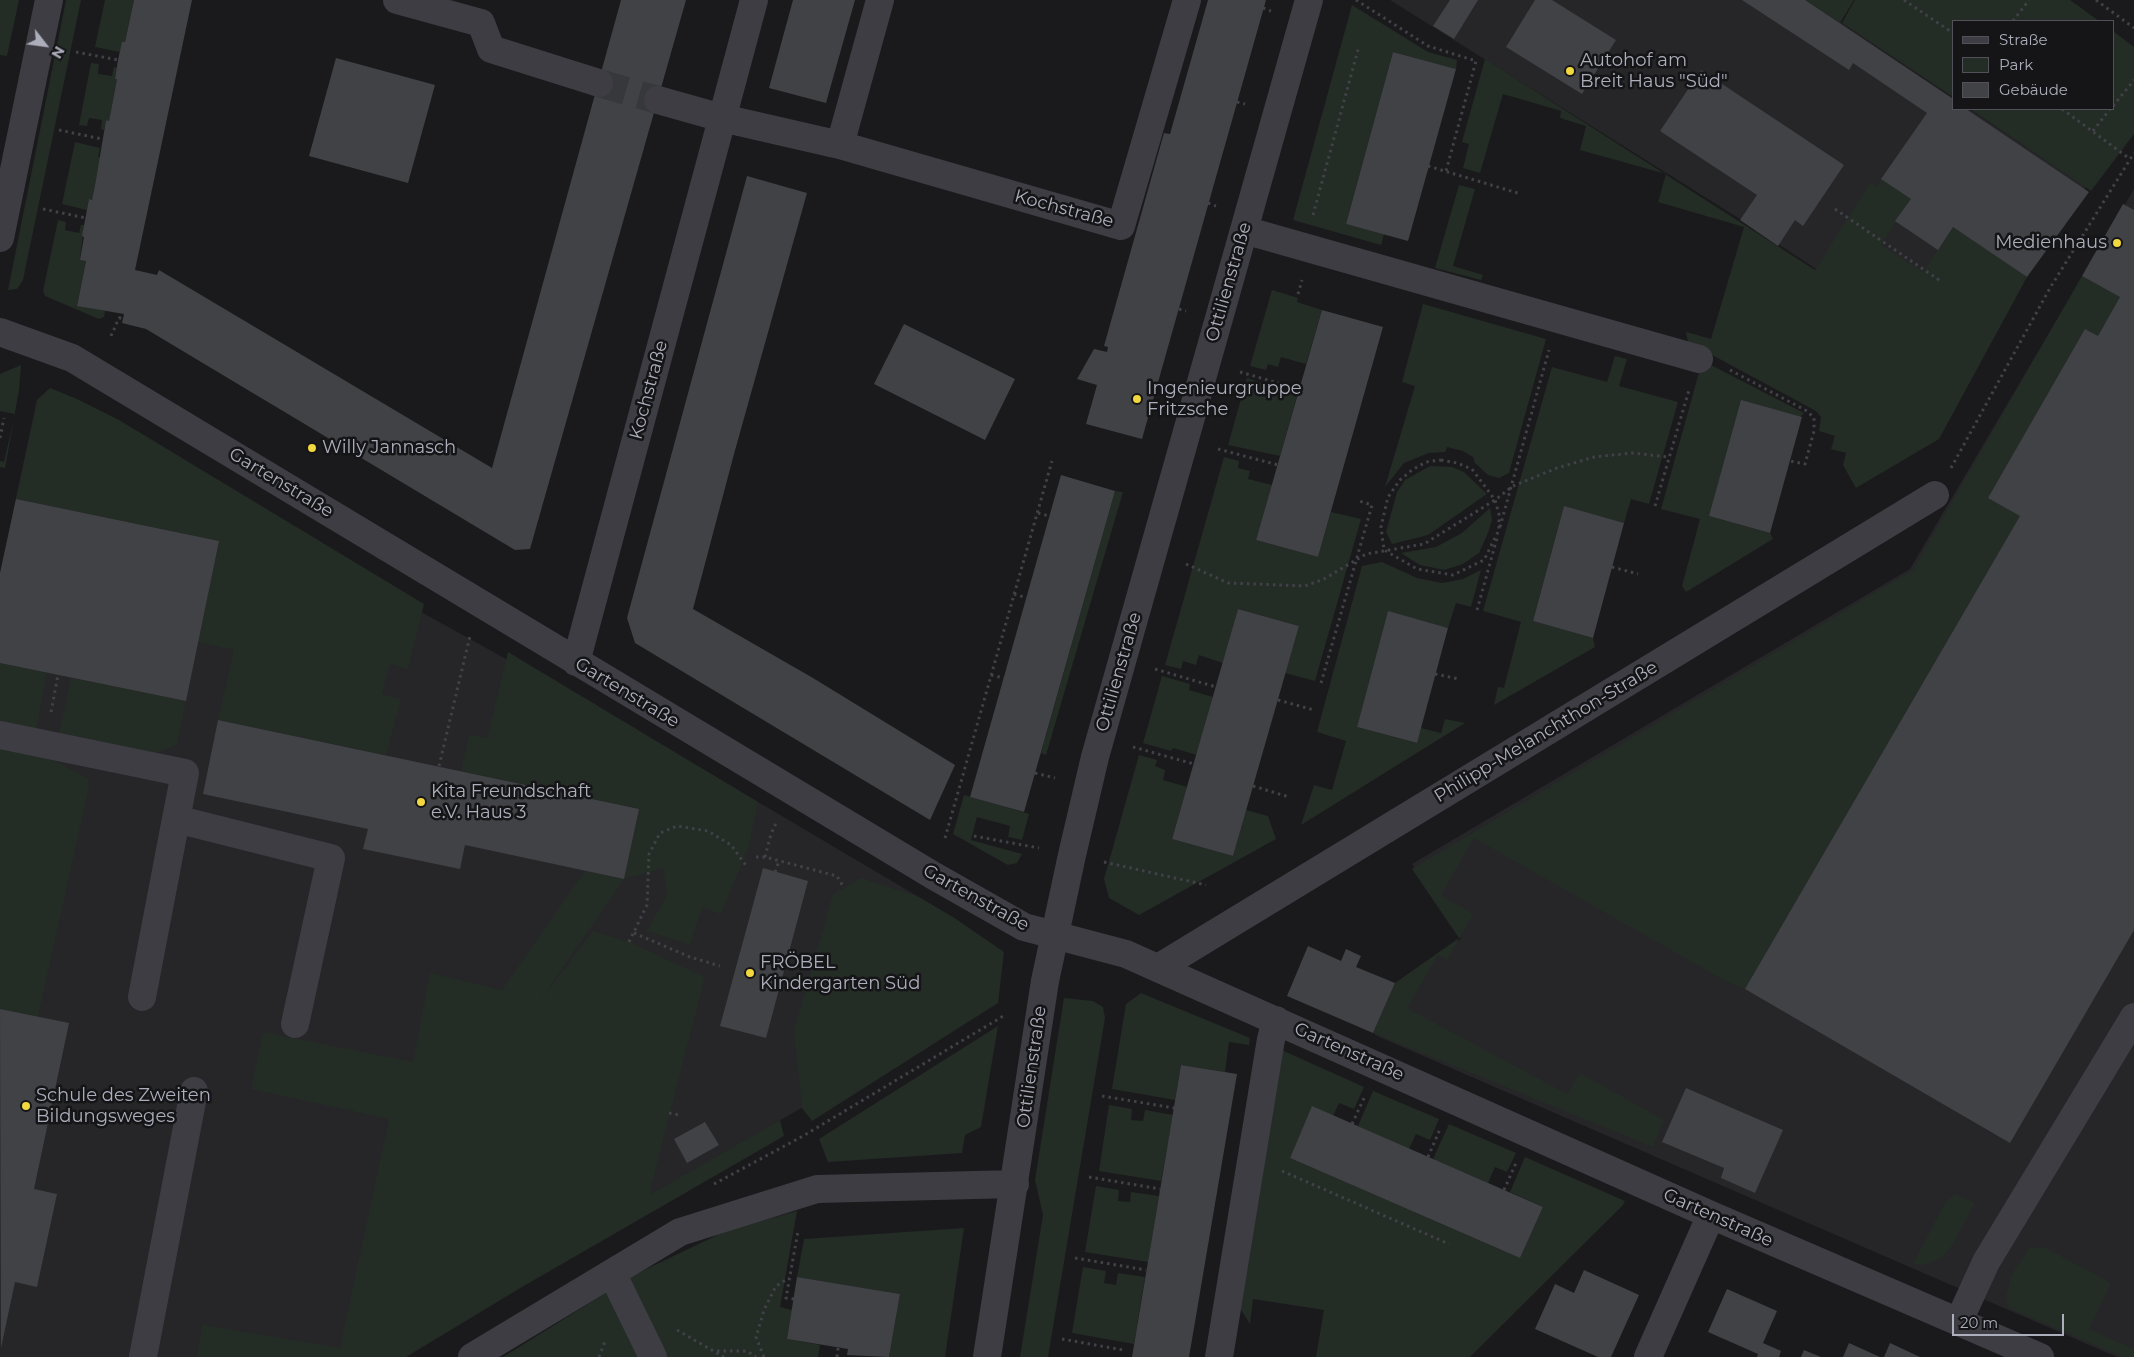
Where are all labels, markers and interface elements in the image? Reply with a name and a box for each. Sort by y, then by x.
north arrow [20,20,70,70]
legend [1952,20,2114,110]
text: Straße [1999,30,2048,49]
text: N [47,43,69,62]
place label: Autohof am Breit Haus "Süd" [1580,50,1728,92]
text: Park [1999,55,2033,74]
marker: Autohof am Breit Haus "Süd" [1564,65,1576,77]
text: Gebäude [1999,80,2068,99]
street label: Kochstraße [1012,185,1116,233]
street label: Ottilienstraße [1202,220,1256,344]
place label: Medienhaus [1995,232,2107,254]
marker: Medienhaus [2111,237,2123,249]
street label: Kochstraße [625,338,673,442]
place label: Ingenieurgruppe Fritzsche [1147,378,1302,420]
marker: Ingenieurgruppe Fritzsche [1131,393,1143,405]
place label: Willy Jannasch [322,437,456,459]
marker: Willy Jannasch [306,442,318,454]
street label: Gartenstraße [225,443,337,523]
street label: Ottilienstraße [1092,610,1146,734]
street label: Gartenstraße [571,653,683,733]
street label: Philipp-Melanchthon-Straße [1430,657,1662,807]
place label: Kita Freundschaft e.V. Haus 3 [431,781,591,824]
marker: Kita Freundschaft e.V. Haus 3 [415,796,427,808]
street label: Gartenstraße [919,860,1033,936]
place label: FRÖBEL Kindergarten Süd [760,952,920,994]
marker: FRÖBEL Kindergarten Süd [744,967,756,979]
street label: Ottilienstraße [1013,1004,1051,1130]
street label: Gartenstraße [1291,1018,1407,1086]
place label: Schule des Zweiten Bildungsweges [36,1085,211,1128]
marker: Schule des Zweiten Bildungsweges [20,1100,32,1112]
street label: Gartenstraße [1660,1184,1776,1252]
scale bar [1954,1304,2066,1336]
text: 20 m [1960,1313,1998,1332]

